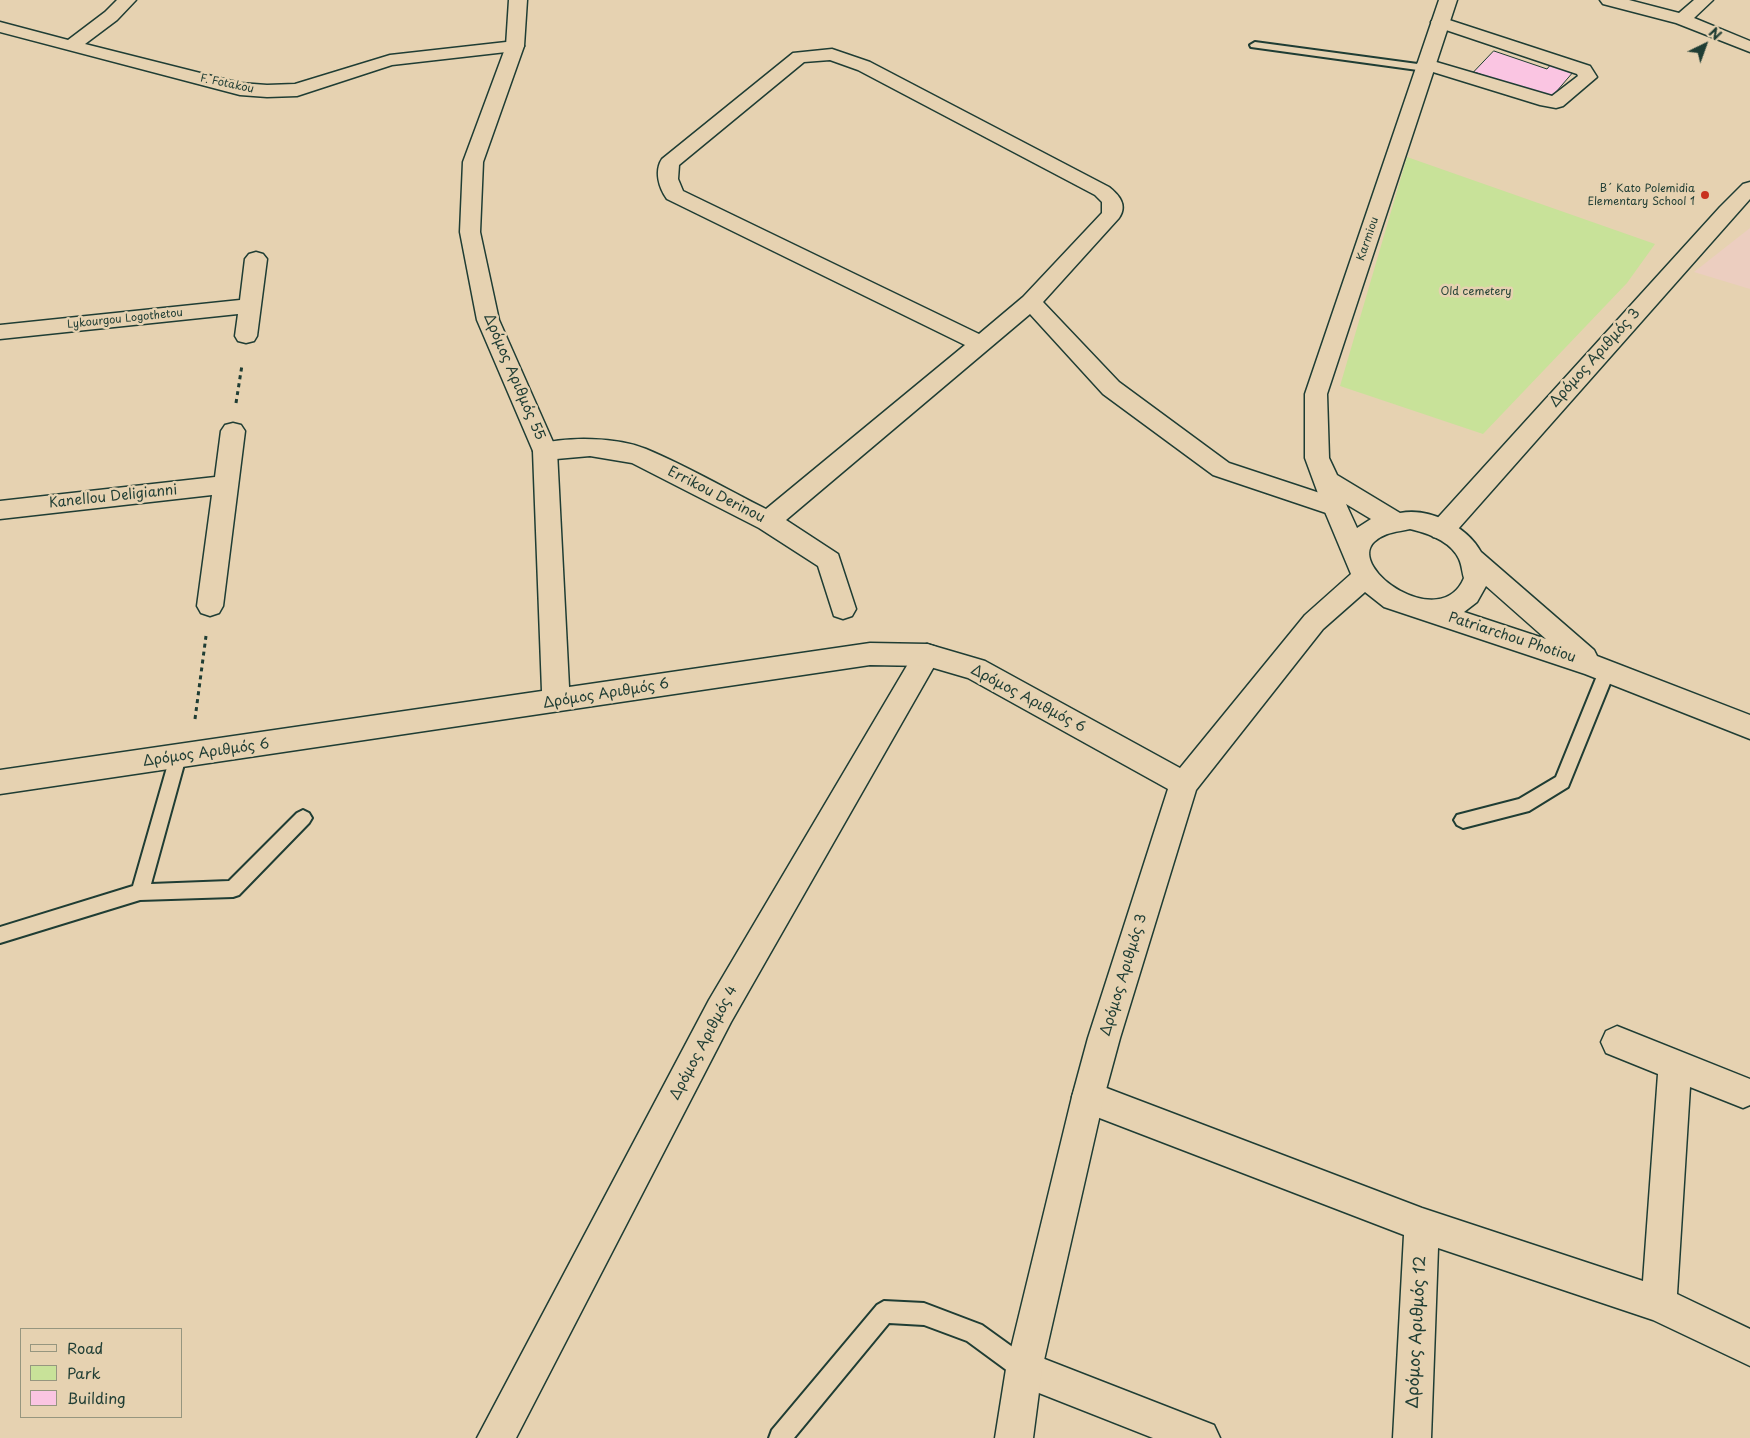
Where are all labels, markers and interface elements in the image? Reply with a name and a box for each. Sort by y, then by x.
north arrow [1680,20,1730,70]
text: N [1704,22,1727,45]
street label: F. Fotakou [199,72,255,96]
place label: B´ Kato Polemidia Elementary School 1 [1587,182,1695,208]
marker: B´ Kato Polemidia Elementary School 1 [1699,189,1711,201]
street label: Karmiou [1354,215,1382,263]
park label: Old cemetery [1440,285,1512,299]
street label: Δρόμος Αριθμός 3 [1546,305,1644,411]
street label: Lykourgou Logothetou [66,306,184,332]
street label: Δρόμος Αριθμός 55 [480,311,548,443]
street label: Errikou Derinou [665,463,767,527]
street label: Kanellou Deligianni [48,482,178,512]
street label: Patriarchou Photiou [1446,609,1578,667]
street label: Δρόμος Αριθμός 6 [968,662,1088,736]
street label: Δρόμος Αριθμός 6 [542,676,670,712]
street label: Δρόμος Αριθμός 6 [142,736,270,770]
street label: Δρόμος Αριθμός 3 [1097,912,1151,1038]
street label: Δρόμος Αριθμός 4 [667,983,741,1103]
street label: Δρόμος Αριθμός 12 [1403,1255,1431,1409]
legend [20,1328,182,1418]
text: Road [67,1336,103,1359]
text: Park [67,1361,101,1384]
text: Building [67,1386,126,1409]

